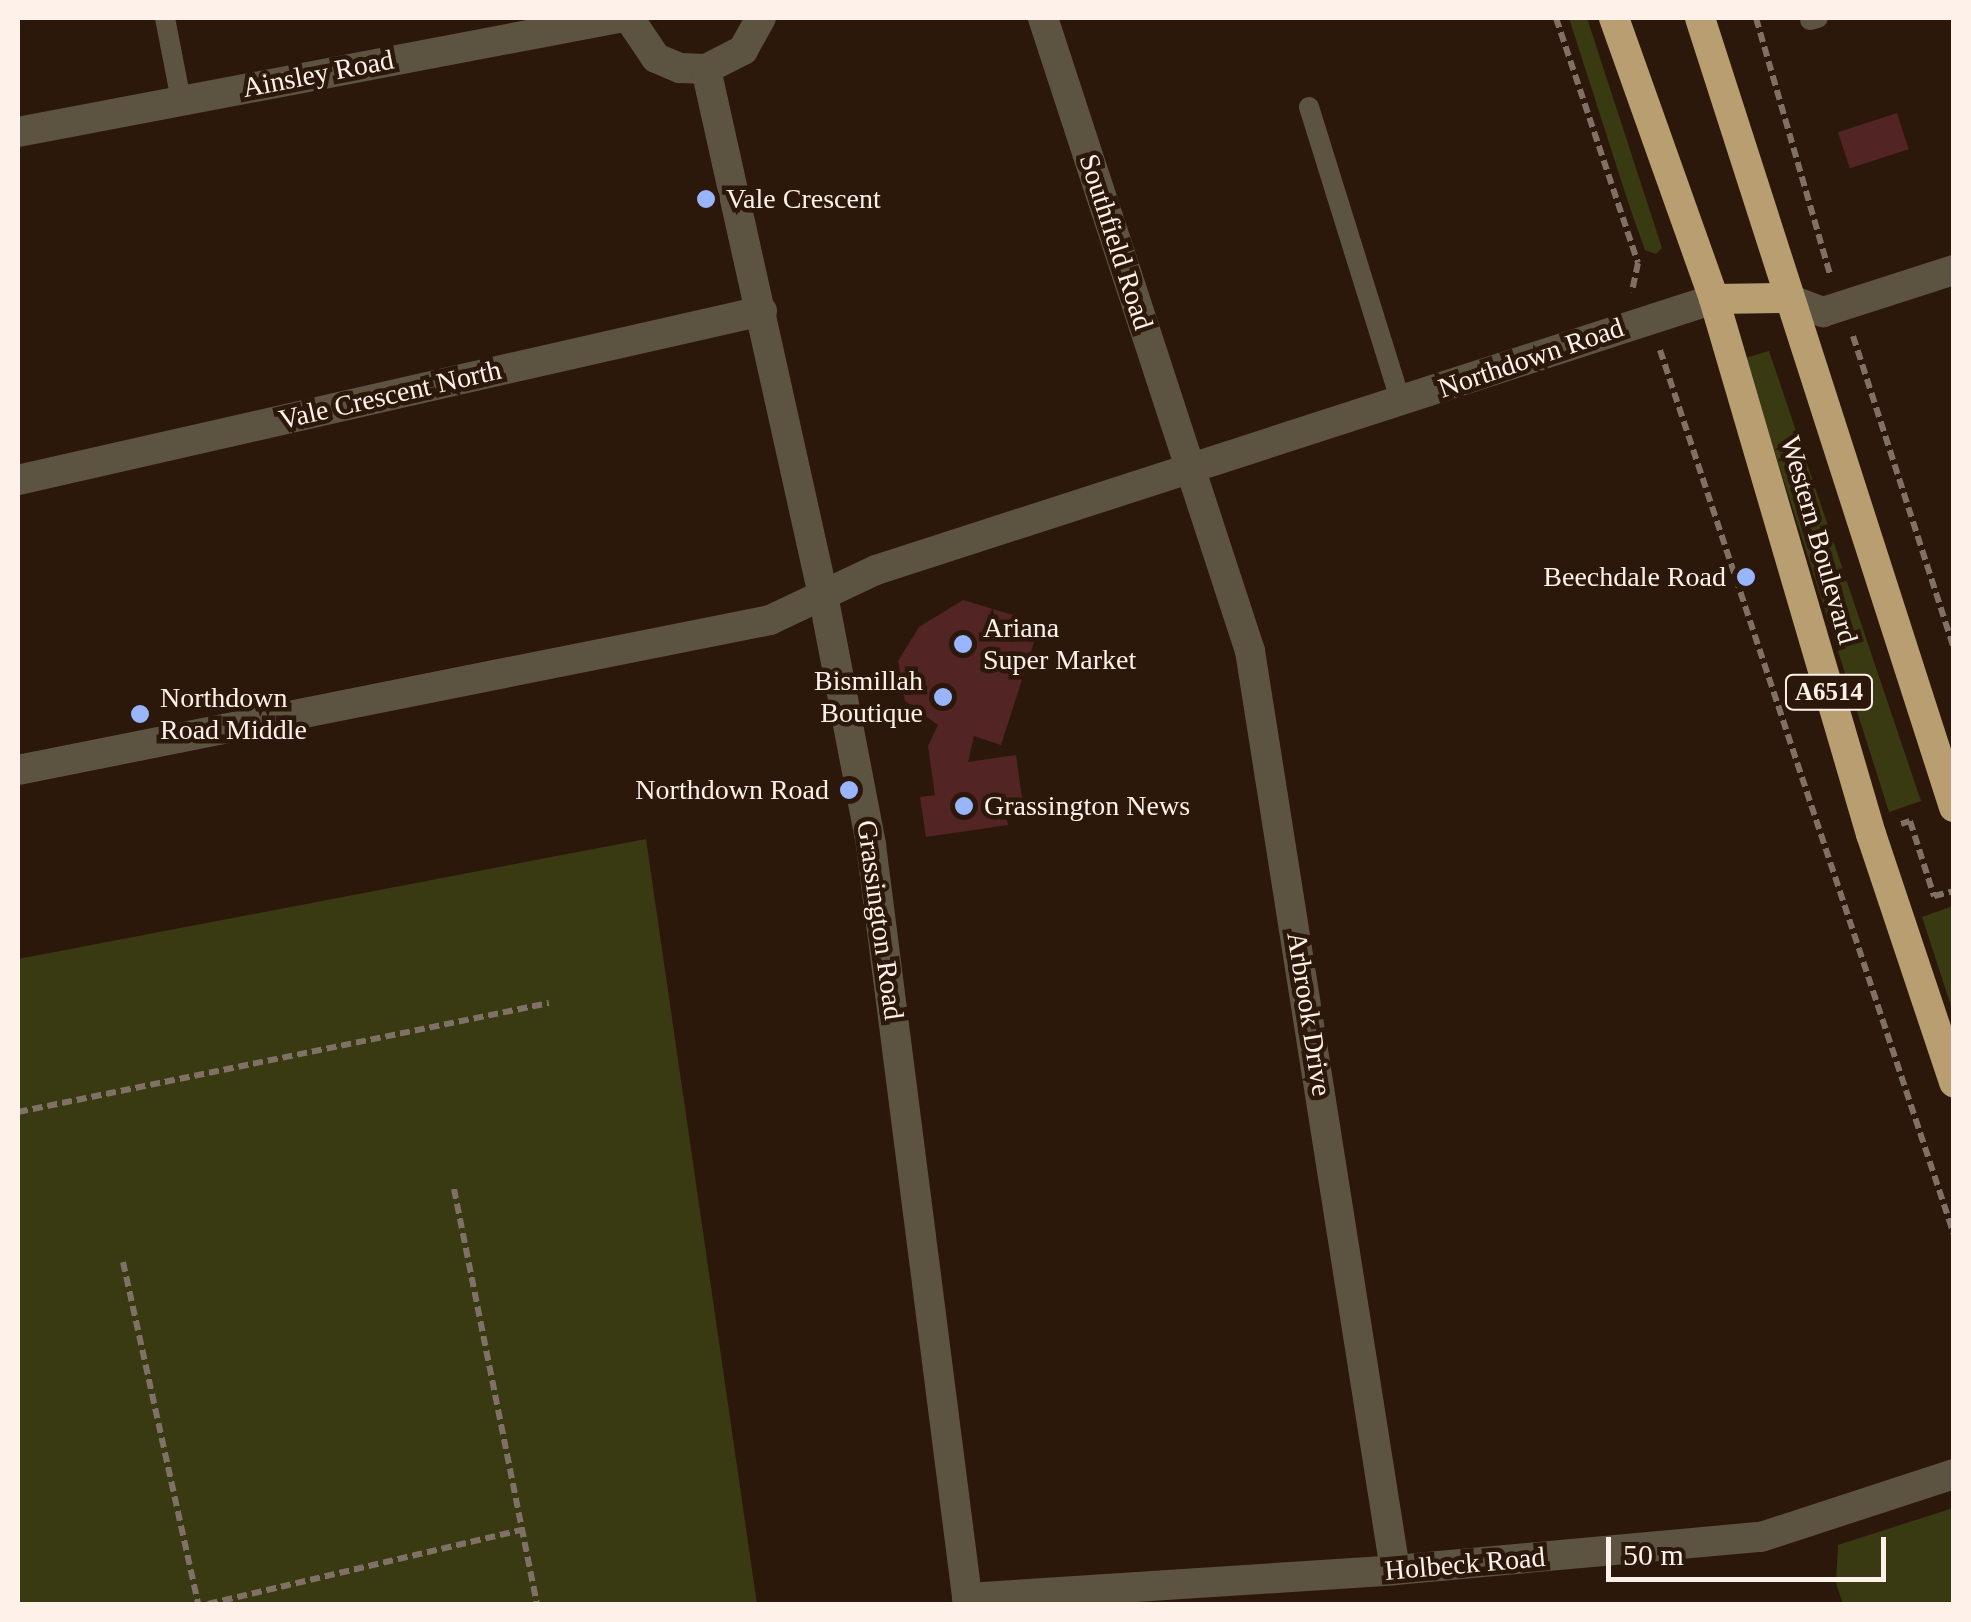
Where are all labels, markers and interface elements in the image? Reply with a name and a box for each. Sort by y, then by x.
street label: Ainsley Road [240,43,396,105]
street label: Southfield Road [1072,150,1160,334]
place label: Vale Crescent [726,182,881,216]
marker: Vale Crescent [695,188,717,210]
street label: Northdown Road [1434,311,1628,405]
street label: Vale Crescent North [276,353,504,437]
street label: Western Boulevard [1773,432,1865,648]
place label: Beechdale Road [1543,560,1726,594]
marker: Beechdale Road [1735,566,1757,588]
place label: Ariana Super Market [983,611,1136,677]
marker: Ariana Super Market [952,633,974,655]
place label: Bismillah Boutique [814,664,923,730]
road number: A6514 [1784,672,1874,712]
place label: Northdown Road Middle [160,681,307,747]
marker: Bismillah Boutique [932,686,954,708]
marker: Northdown Road Middle [129,703,151,725]
place label: Northdown Road [635,773,829,807]
marker: Northdown Road [838,779,860,801]
place label: Grassington News [984,789,1190,823]
marker: Grassington News [953,795,975,817]
street label: Grassington Road [849,818,911,1022]
street label: Arbrook Drive [1279,930,1339,1098]
scale bar [1611,1517,1891,1579]
text: 50 m [1623,1538,1684,1571]
street label: Holbeck Road [1383,1540,1547,1588]

